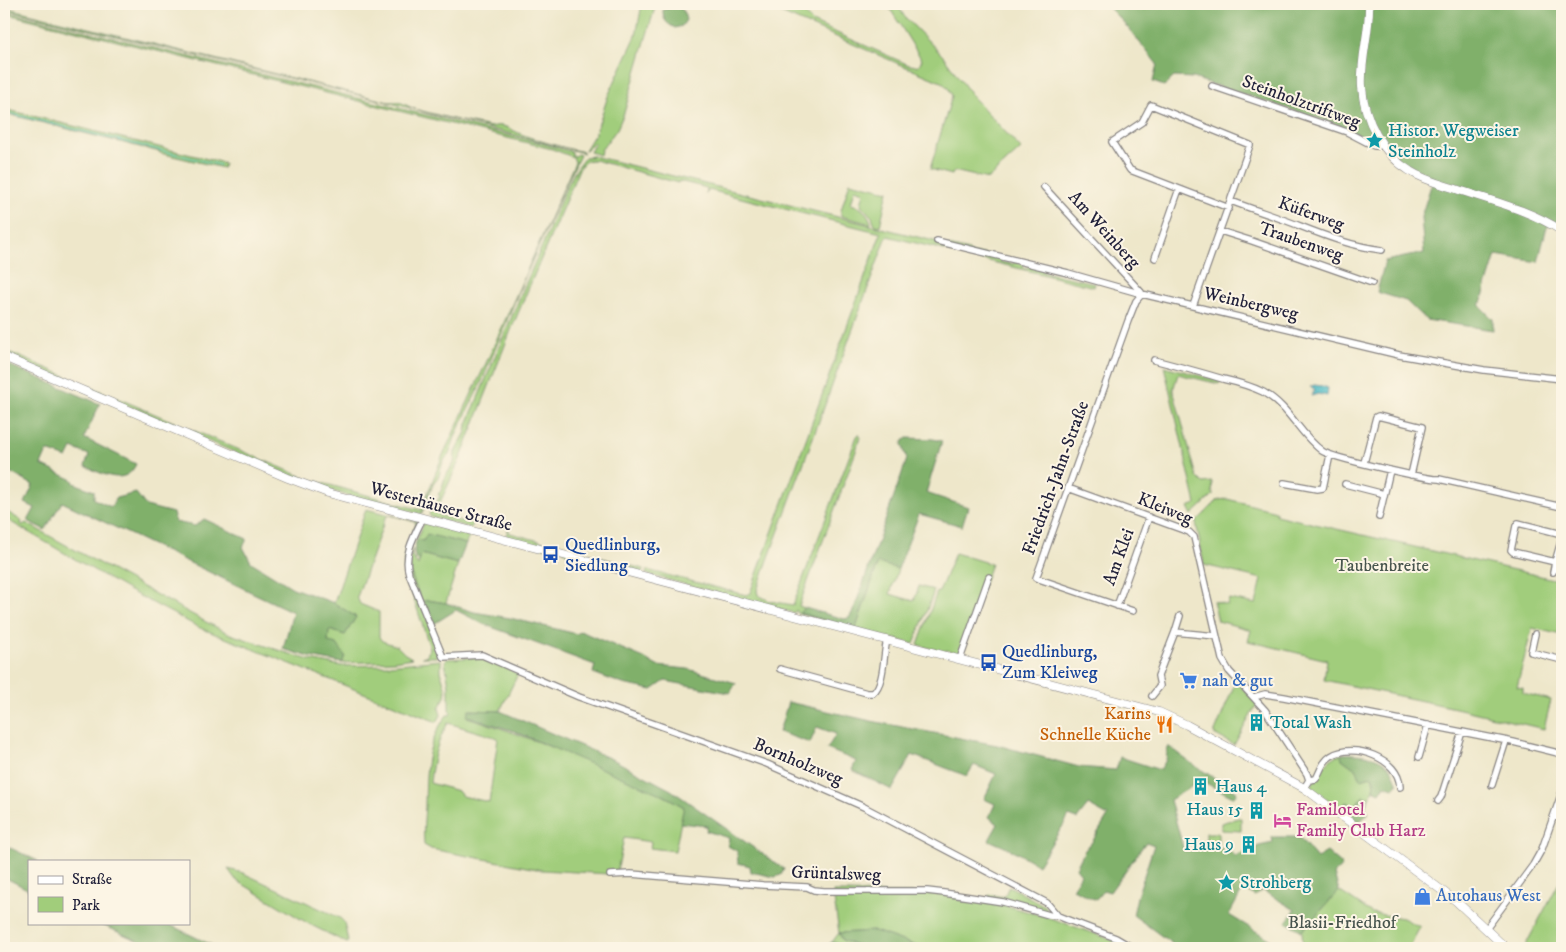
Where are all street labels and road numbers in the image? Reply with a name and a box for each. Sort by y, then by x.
street label: Steinholztriftweg [1239,70,1363,134]
street label: Am Weinberg [1063,186,1145,274]
street label: Küferweg [1275,192,1347,236]
street label: Traubenweg [1256,217,1346,267]
street label: Weinbergweg [1201,282,1301,326]
street label: Friedrich-Jahn-Straße [1018,398,1094,558]
street label: Westerhäuser Straße [366,477,515,537]
street label: Kleiweg [1134,488,1196,530]
street label: Am Klei [1099,526,1139,588]
street label: Bornholzweg [750,733,846,791]
street label: Grüntalsweg [791,861,881,887]

